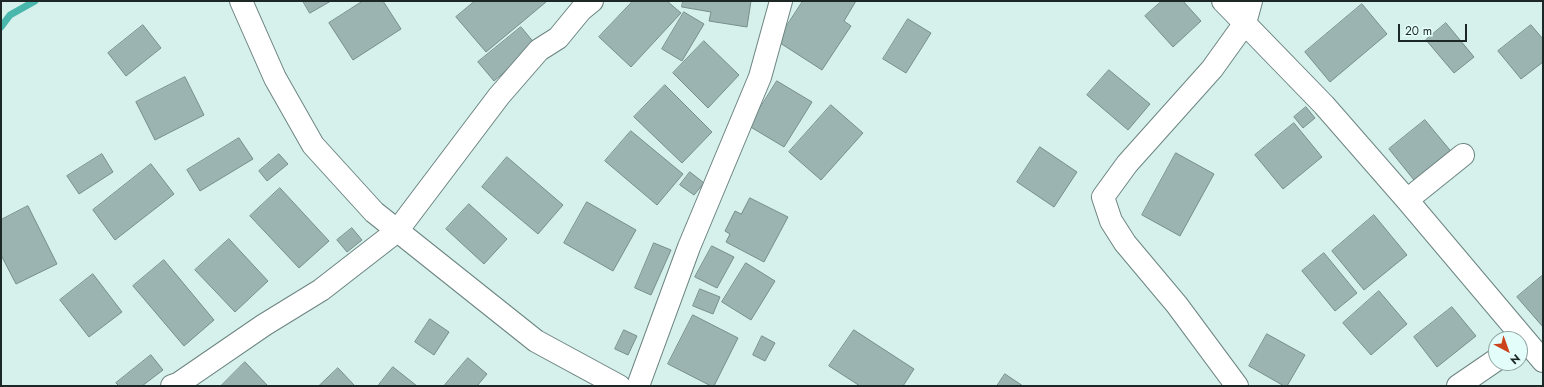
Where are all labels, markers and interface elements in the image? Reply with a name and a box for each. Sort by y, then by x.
scale bar [1400,16,1469,42]
text: 20 m [1405,22,1432,40]
north arrow [1488,331,1528,371]
text: N [1507,350,1524,368]

